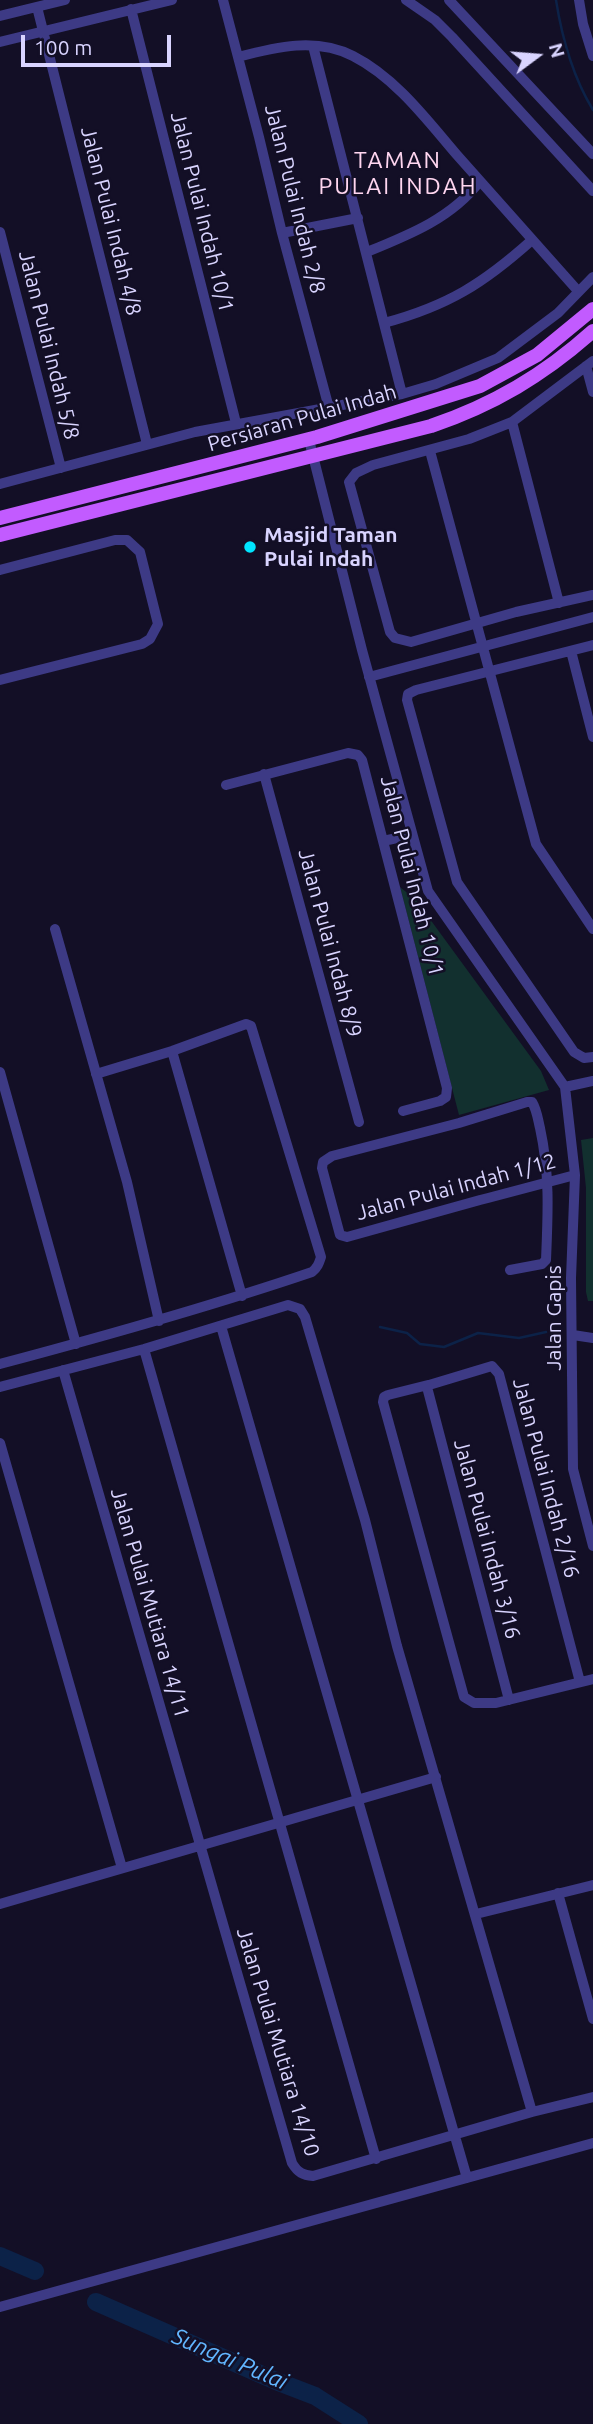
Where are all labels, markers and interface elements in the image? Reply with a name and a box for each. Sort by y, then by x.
scale bar [24,21,175,65]
north arrow [502,21,572,91]
text: 100 m [34,35,92,59]
text: N [545,40,570,60]
street label: Jalan Pulai Indah 2/8 [259,102,331,296]
street label: Jalan Pulai Indah 10/1 [165,109,239,315]
street label: Jalan Pulai Indah 4/8 [75,124,147,318]
district label: TAMAN PULAI INDAH [320,146,476,200]
street label: Jalan Pulai Indah 5/8 [13,248,85,442]
street label: Persiaran Pulai Indah [205,379,399,457]
place label: Masjid Taman Pulai Indah [264,522,398,572]
marker: Masjid Taman Pulai Indah [242,539,258,555]
street label: Jalan Pulai Indah 10/1 [375,773,449,979]
street label: Jalan Pulai Indah 8/9 [293,846,367,1040]
street label: Jalan Pulai Indah 1/12 [353,1148,559,1226]
street label: Jalan Gapis [541,1265,567,1371]
street label: Jalan Pulai Indah 2/16 [507,1375,585,1581]
street label: Jalan Pulai Indah 3/16 [448,1436,526,1642]
street label: Jalan Pulai Mutiara 14/11 [105,1485,195,1721]
street label: Jalan Pulai Mutiara 14/10 [231,1924,325,2160]
water label: Sungai Pulai [168,2322,292,2396]

